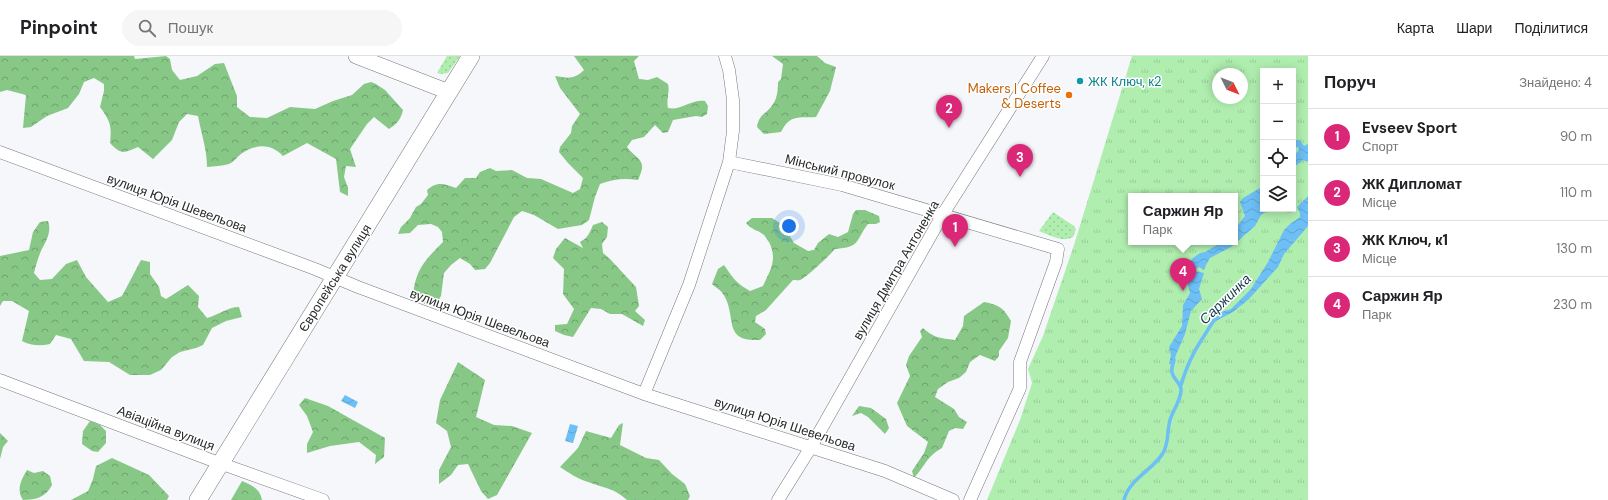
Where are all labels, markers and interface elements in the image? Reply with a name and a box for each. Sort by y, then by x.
search box [122,10,402,46]
text: Pinpoint [20,15,98,40]
icon: search [136,17,158,39]
text: Пошук [168,18,213,38]
text: Карта [1397,19,1434,37]
text: Шари [1456,19,1492,37]
text: Поділитися [1514,19,1588,37]
north arrow [1212,68,1248,104]
map controls [1260,68,1296,212]
button: + [1260,68,1296,104]
text: Поруч [1324,71,1376,93]
place label: ЖК Ключ, к2 [1088,73,1161,90]
text: Знайдено: 4 [1519,74,1592,91]
marker: ЖК Ключ, к2 [1075,76,1085,86]
place label: Makers | Coffee & Deserts [968,80,1061,112]
marker: Makers | Coffee & Deserts [1064,90,1074,100]
pin: 2 [936,95,962,128]
button: − [1260,104,1296,140]
text: Evseev Sport [1362,118,1457,138]
text: 1 [1335,128,1339,145]
text: 90 m [1560,128,1592,145]
text: Спорт [1362,138,1399,155]
button: locate [1260,140,1296,176]
pin: 3 [1007,144,1033,177]
street label: Мінський провулок [783,150,897,194]
street label: вулиця Юрія Шевельова [105,170,250,237]
text: ЖК Дипломат [1362,174,1462,194]
button: layers [1260,176,1296,212]
text: 2 [1333,184,1341,201]
text: 110 m [1560,184,1592,201]
popup [1128,193,1238,245]
text: Місце [1362,194,1397,211]
street label: вулиця Дмитра Антоненка [849,197,943,343]
text: Саржин Яр [1143,201,1223,221]
pin: 1 [942,214,968,247]
your location [779,216,799,236]
street label: Європейська вулиця [295,221,375,335]
text: Парк [1143,221,1172,238]
text: ЖК Ключ, к1 [1362,230,1448,250]
text: 3 [1333,240,1341,257]
text: 130 m [1556,240,1592,257]
text: Місце [1362,250,1397,267]
pin: 4 [1170,258,1196,291]
water label: Саржинка [1195,270,1255,328]
street label: вулиця Юрія Шевельова [408,285,553,352]
text: Саржин Яр [1362,286,1443,306]
text: 4 [1333,296,1341,313]
text: 230 m [1553,296,1592,313]
text: Парк [1362,306,1392,323]
street label: вулиця Юрія Шевельова [712,393,859,455]
street label: Авіаційна вулиця [115,402,217,454]

